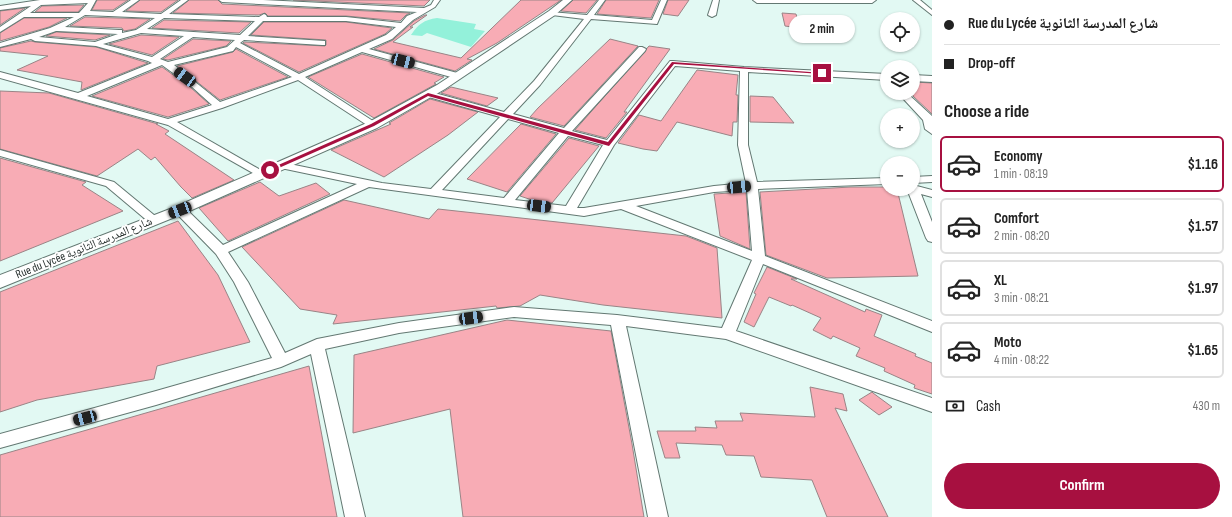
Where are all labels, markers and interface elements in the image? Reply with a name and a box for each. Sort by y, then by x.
map controls [880,12,920,196]
button: locate [880,12,920,52]
text: Rue du Lycée شارع المدرسة الثانوية [968,14,1158,33]
callout: 2 min [789,15,855,43]
text: 2 min [810,21,834,37]
car [390,52,416,70]
text: Drop-off [968,54,1015,73]
button: layers [880,60,920,100]
route end [813,64,831,82]
car [172,65,198,89]
text: Choose a ride [944,101,1029,122]
button: + [880,108,920,148]
icon: car [946,146,982,182]
text: Economy [994,147,1043,166]
text: $1.16 [1188,155,1218,174]
button: − [880,156,920,196]
route start [261,161,279,179]
text: 1 min · 08:19 [994,166,1048,182]
car [727,180,751,194]
car [526,199,552,213]
car [167,200,193,220]
icon: car [946,208,982,244]
text: Comfort [994,209,1039,228]
street label: Rue du Lycée شارع المدرسة الثانوية [13,214,155,282]
text: $1.57 [1188,217,1218,236]
text: 2 min · 08:20 [994,228,1050,244]
icon: car [946,270,982,306]
text: XL [994,271,1007,290]
text: $1.97 [1187,279,1218,298]
text: 3 min · 08:21 [994,290,1048,306]
car [458,310,484,326]
icon: car [946,332,982,368]
text: Moto [994,333,1021,352]
text: $1.65 [1187,341,1218,360]
text: 4 min · 08:22 [994,352,1049,368]
icon: cash [944,395,966,417]
text: Cash [976,397,1001,416]
text: 430 m [1193,398,1220,414]
car [72,409,98,427]
button: Confirm [944,463,1220,509]

